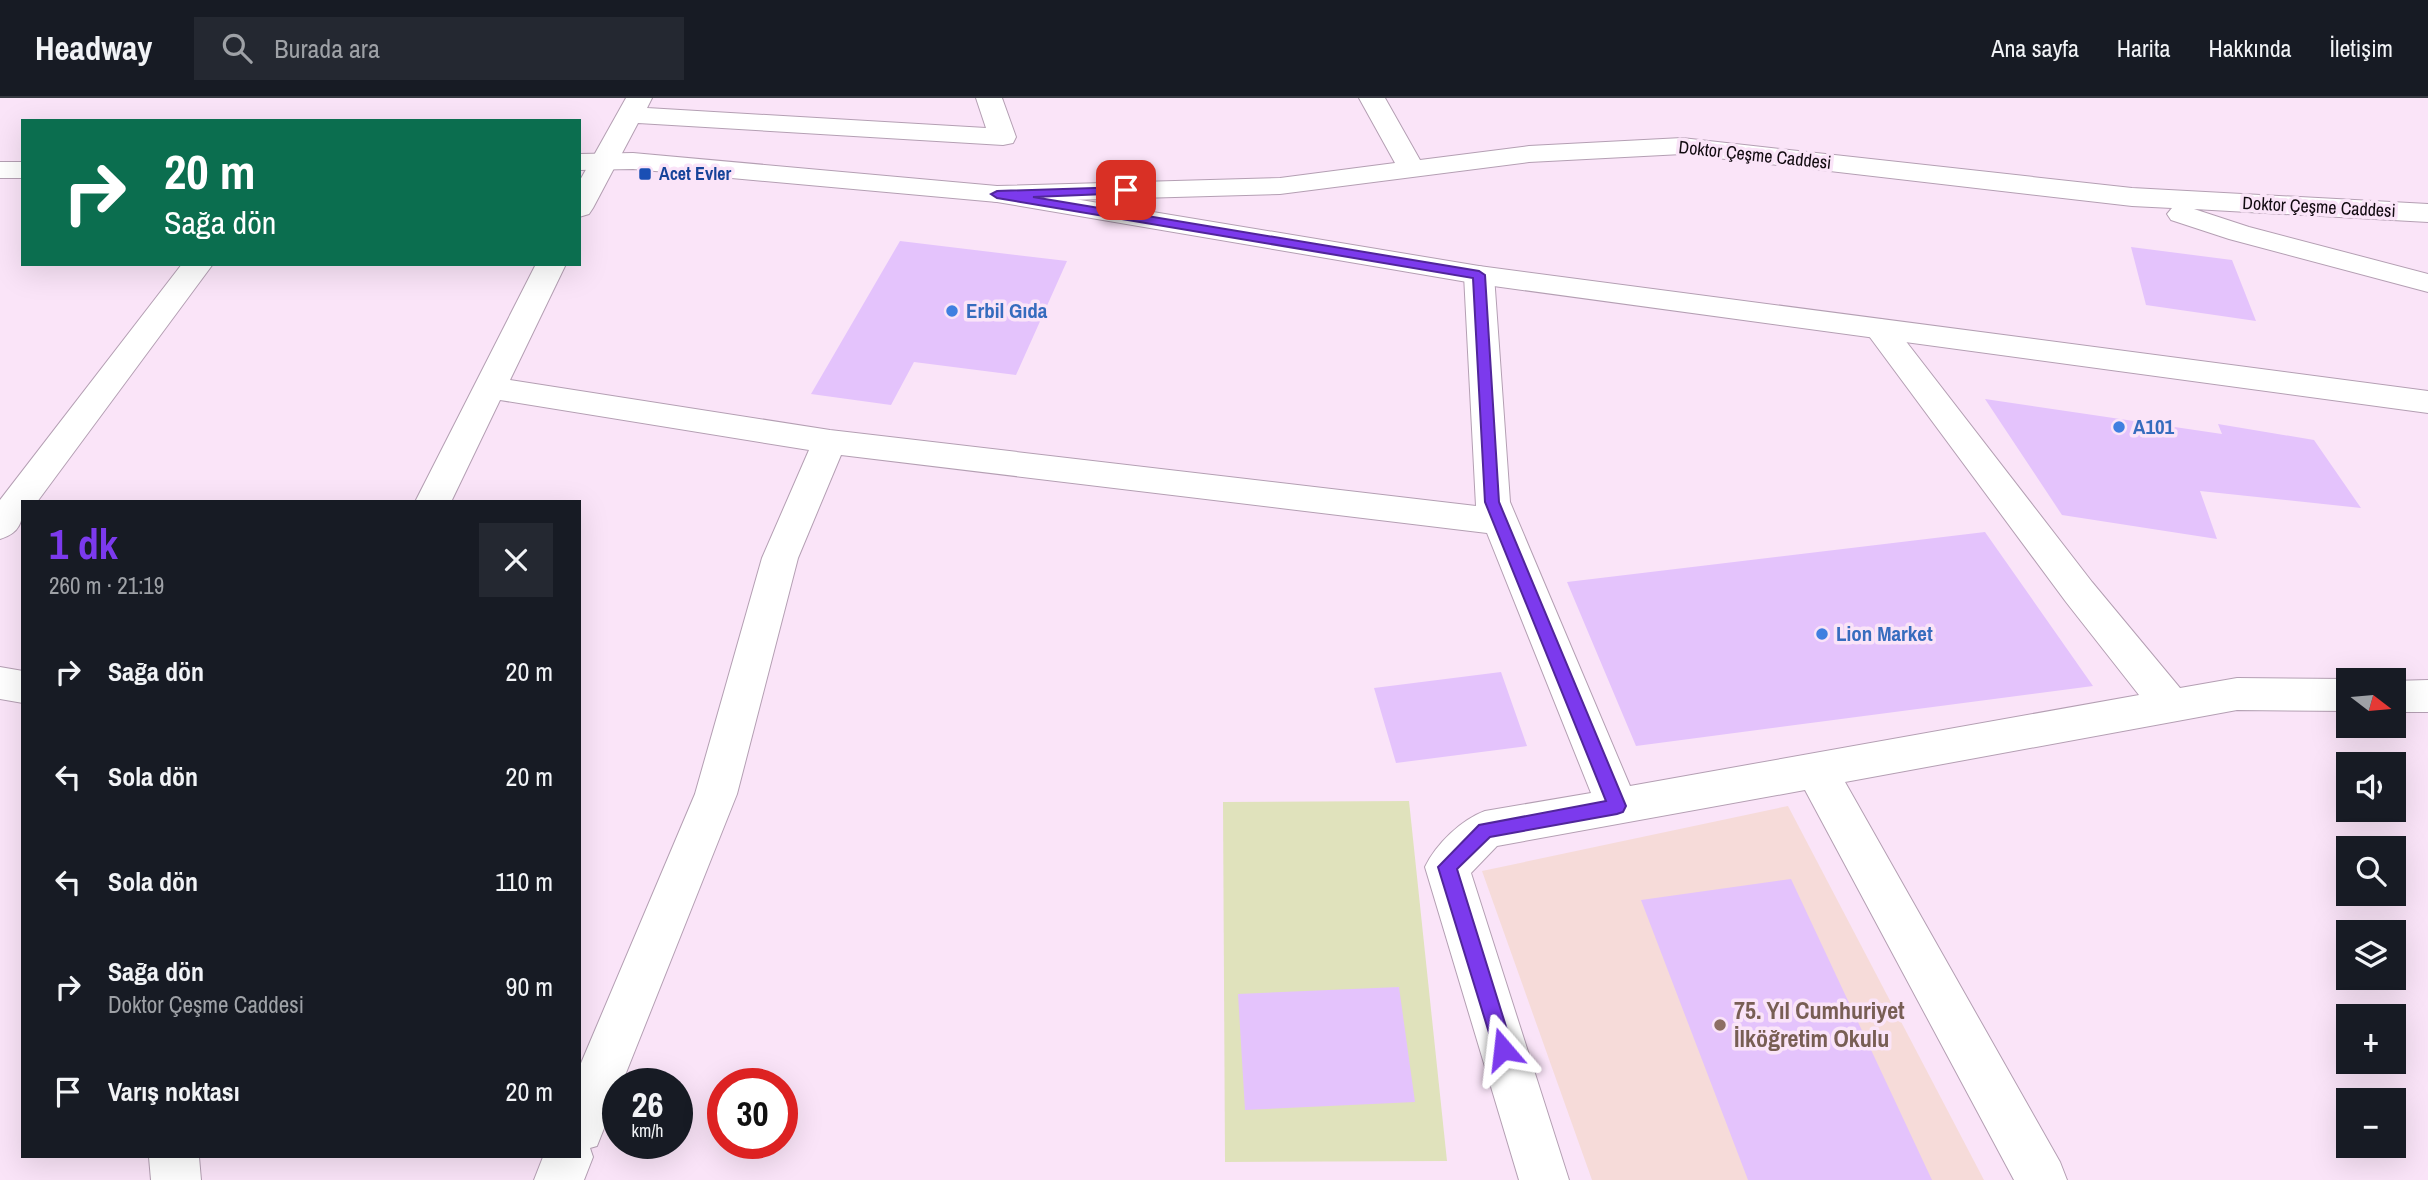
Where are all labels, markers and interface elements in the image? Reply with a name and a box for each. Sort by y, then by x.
search box [194,17,684,80]
text: Headway [35,26,152,70]
icon: search [218,29,256,67]
text: Burada ara [274,31,380,66]
text: Ana sayfa [1991,32,2079,64]
text: Harita [2117,32,2170,64]
text: Hakkında [2208,32,2292,64]
text: İletişim [2330,32,2393,64]
street label: Doktor Çeşme Caddesi [1677,134,1833,175]
text: 20 m [164,138,256,204]
icon: right [49,147,140,238]
pin [1096,160,1156,220]
place label: Acet Evler [659,161,731,186]
marker: Acet Evler [637,166,653,182]
icon: arrive [1107,171,1145,209]
street label: Doktor Çeşme Caddesi [2242,190,2396,223]
text: Sağa dön [164,201,276,244]
place label: Erbil Gıda [966,296,1048,325]
marker: Erbil Gıda [944,303,960,319]
place label: A101 [2133,412,2175,441]
marker: A101 [2111,419,2127,435]
text: 1 dk [49,516,118,572]
button: close [479,523,553,597]
text: 260 m · 21:19 [49,570,164,601]
place label: Lion Market [1836,619,1933,648]
marker: Lion Market [1814,626,1830,642]
icon: right [49,653,87,691]
text: Sağa dön [108,654,204,689]
text: 20 m [506,654,553,689]
north arrow [2336,668,2406,738]
map controls [2336,668,2406,1158]
button: sound [2336,752,2406,822]
icon: left [49,758,87,796]
text: Sola dön [108,759,198,794]
text: 20 m [506,759,553,794]
button: search [2336,836,2406,906]
icon: left [49,863,87,901]
text: Sola dön [108,864,198,899]
text: 110 m [495,864,553,899]
button: layers [2336,920,2406,990]
text: Sağa dön [108,954,204,989]
icon: right [49,968,87,1006]
text: 90 m [506,969,553,1004]
text: Doktor Çeşme Caddesi [108,989,304,1020]
place label: 75. Yıl Cumhuriyet İlköğretim Okulu [1734,994,1905,1054]
button: + [2336,1004,2406,1074]
position arrow [1466,1012,1540,1086]
marker: 75. Yıl Cumhuriyet İlköğretim Okulu [1712,1017,1728,1033]
speed limit sign: 30 [707,1068,798,1159]
icon: arrive [49,1073,87,1111]
text: Varış noktası [108,1074,240,1109]
text: 20 m [506,1074,553,1109]
text: 26 [632,1081,663,1128]
button: − [2336,1088,2406,1158]
text: km/h [632,1118,664,1143]

